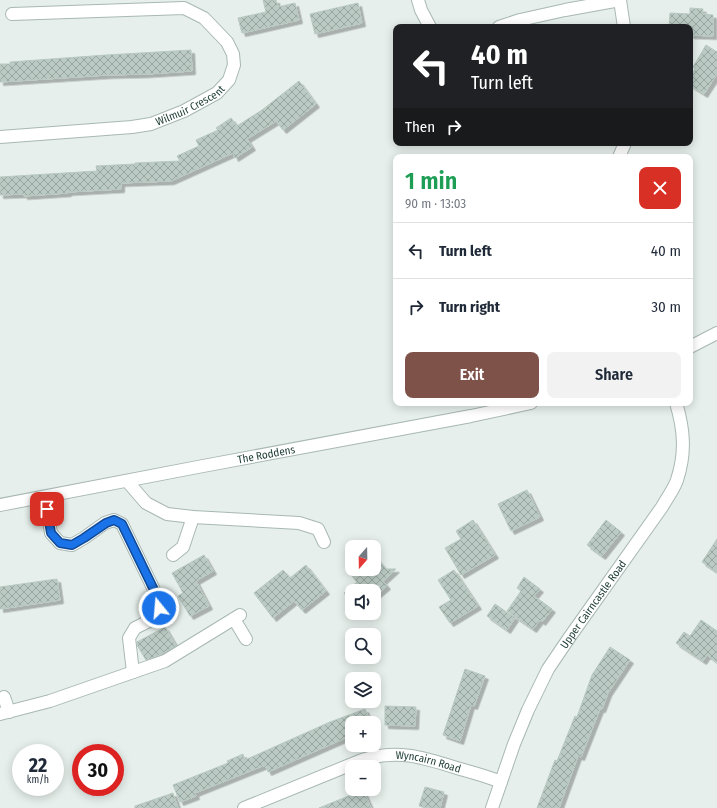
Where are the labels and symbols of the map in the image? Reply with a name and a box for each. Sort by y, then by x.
street label: Wilmuir Crescent [154,83,228,129]
street label: The Roddens [236,443,296,466]
pin [30,492,64,526]
north arrow [345,540,381,576]
street label: Upper Cairncastle Road [558,558,629,651]
position arrow [138,587,180,629]
speed limit sign: 30 [72,744,124,796]
street label: Wyncairn Road [395,749,462,776]

